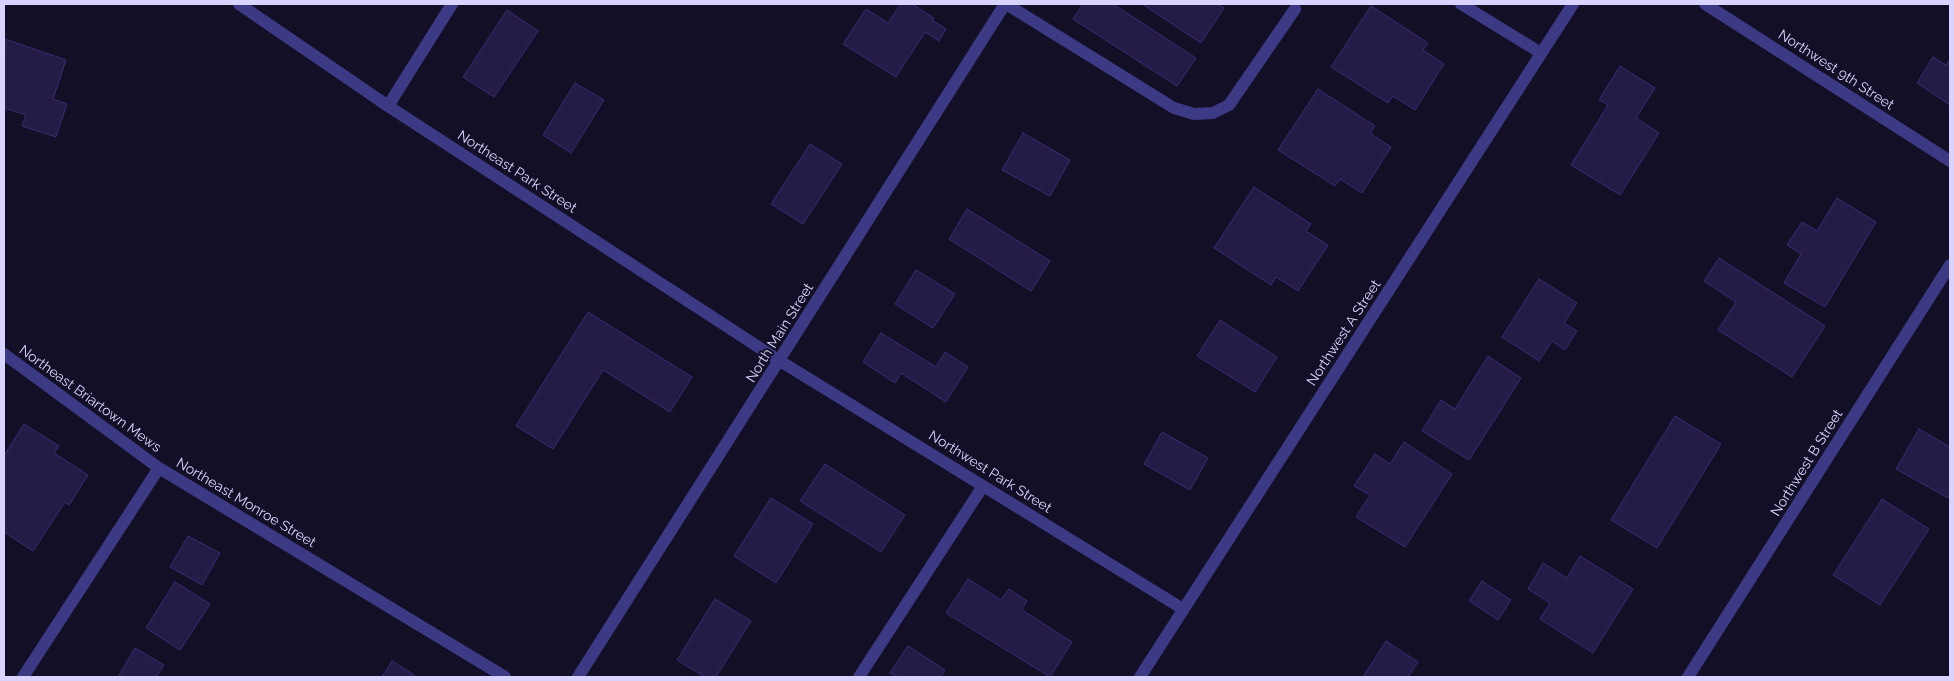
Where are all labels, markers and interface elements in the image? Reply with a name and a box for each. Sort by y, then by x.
street label: Northwest 9th Street [1775,26,1897,114]
street label: Northeast Park Street [454,127,580,217]
street label: Northwest A Street [1304,277,1384,389]
street label: North Main Street [743,280,817,386]
street label: Northeast Briartown Mews [16,342,164,456]
street label: Northwest B Street [1767,407,1847,519]
street label: Northwest Park Street [925,427,1055,517]
street label: Northeast Monroe Street [173,455,319,551]

